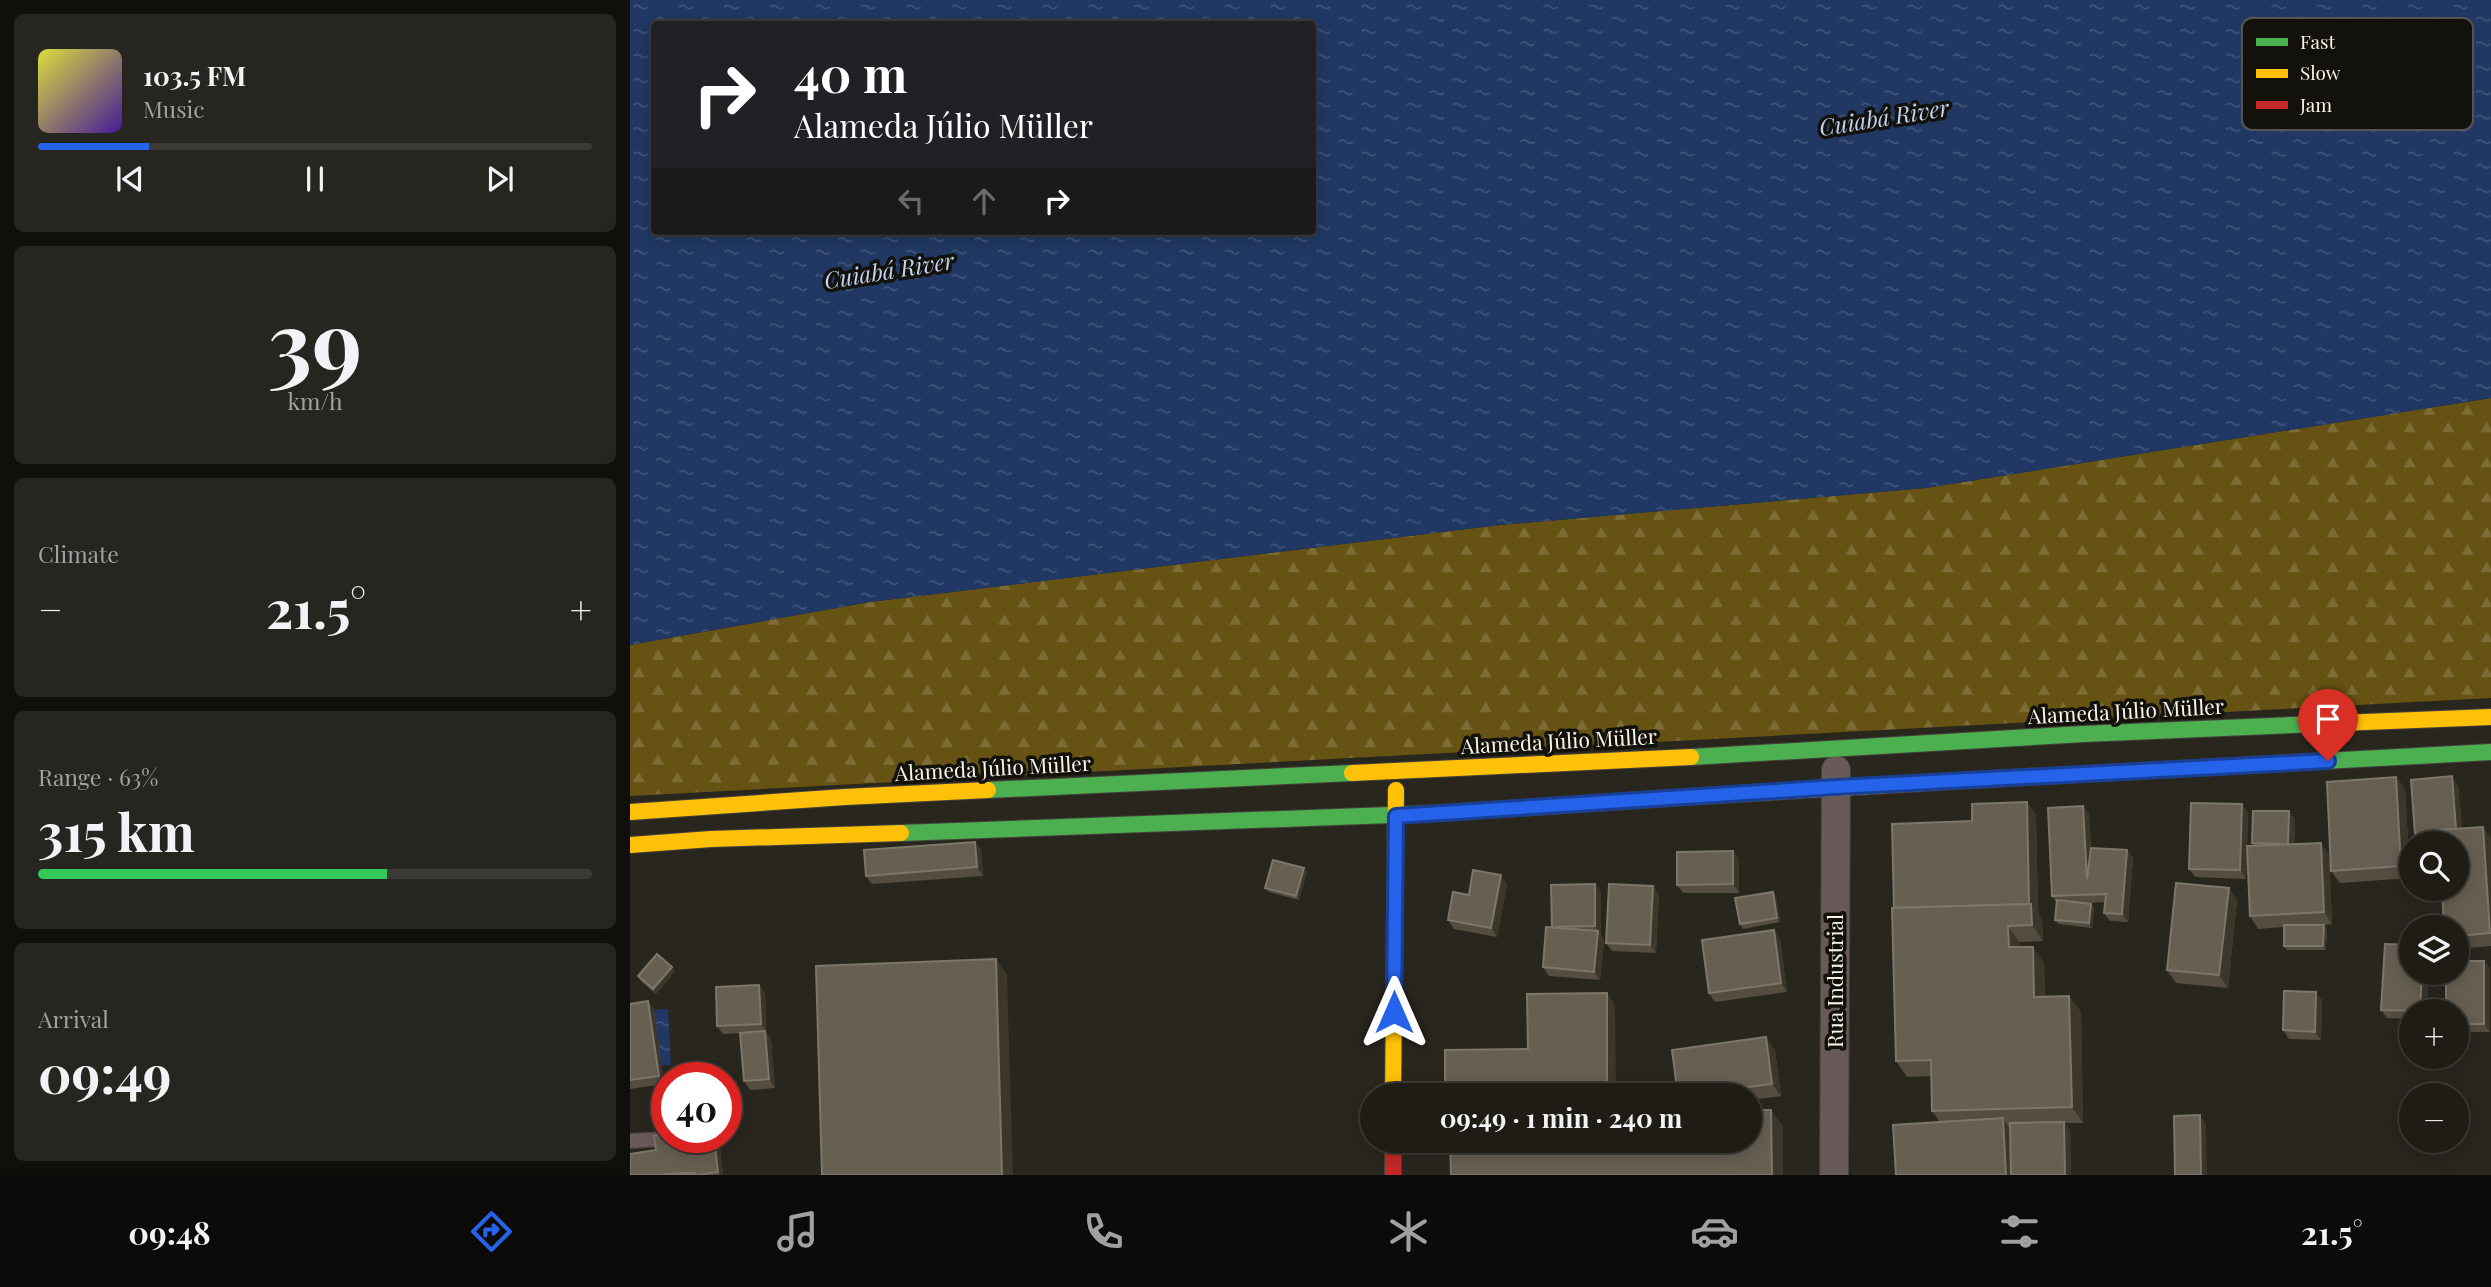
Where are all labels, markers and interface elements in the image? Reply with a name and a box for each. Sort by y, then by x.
legend [2242,18,2473,130]
text: Fast [2300,28,2336,54]
text: 40 m [794,40,907,105]
icon: right [679,49,770,140]
text: 103.5 FM [143,58,246,93]
text: Slow [2300,59,2341,85]
water label: Cuiabá River [1817,91,1952,142]
text: Jam [2299,91,2332,117]
text: Music [143,93,204,124]
text: Alameda Júlio Müller [794,103,1093,146]
icon: previous [111,160,149,198]
icon: pause [296,160,334,198]
icon: next [481,160,519,198]
icon: left [892,182,930,220]
icon: ahead [965,182,1003,220]
icon: right [1038,182,1076,220]
water label: Cuiabá River [822,244,957,295]
text: 39 [268,279,362,400]
text: km/h [287,385,343,416]
text: Climate [38,538,119,569]
text: 21.5° [266,573,366,642]
text: − [38,583,63,634]
text: + [570,583,592,634]
pin [2298,689,2358,761]
street label: Alameda Júlio Müller [2026,691,2225,729]
icon: arrive [2309,700,2347,738]
street label: Alameda Júlio Müller [1459,721,1658,759]
street label: Alameda Júlio Müller [893,748,1092,786]
text: Range · 63% [38,761,158,792]
text: 315 km [38,796,195,865]
map controls [2399,831,2469,1153]
button: search [2399,831,2469,901]
street label: Rua Industrial [1820,914,1848,1048]
button: layers [2399,915,2469,985]
position arrow [1357,975,1431,1049]
button: + [2399,999,2469,1069]
text: Arrival [38,1003,109,1034]
text: 09:49 [38,1038,172,1107]
speed limit sign: 40 [651,1062,742,1153]
button: − [2399,1083,2469,1153]
text: 09:49 · 1 min · 240 m [1440,1100,1682,1135]
icon: directions [467,1207,516,1256]
icon: music [773,1207,822,1256]
icon: phone [1079,1207,1128,1256]
icon: climate [1384,1207,1433,1256]
icon: car [1690,1207,1739,1256]
icon: filters [1995,1207,2044,1256]
text: 09:48 [128,1210,211,1253]
text: 21.5° [2301,1210,2363,1253]

